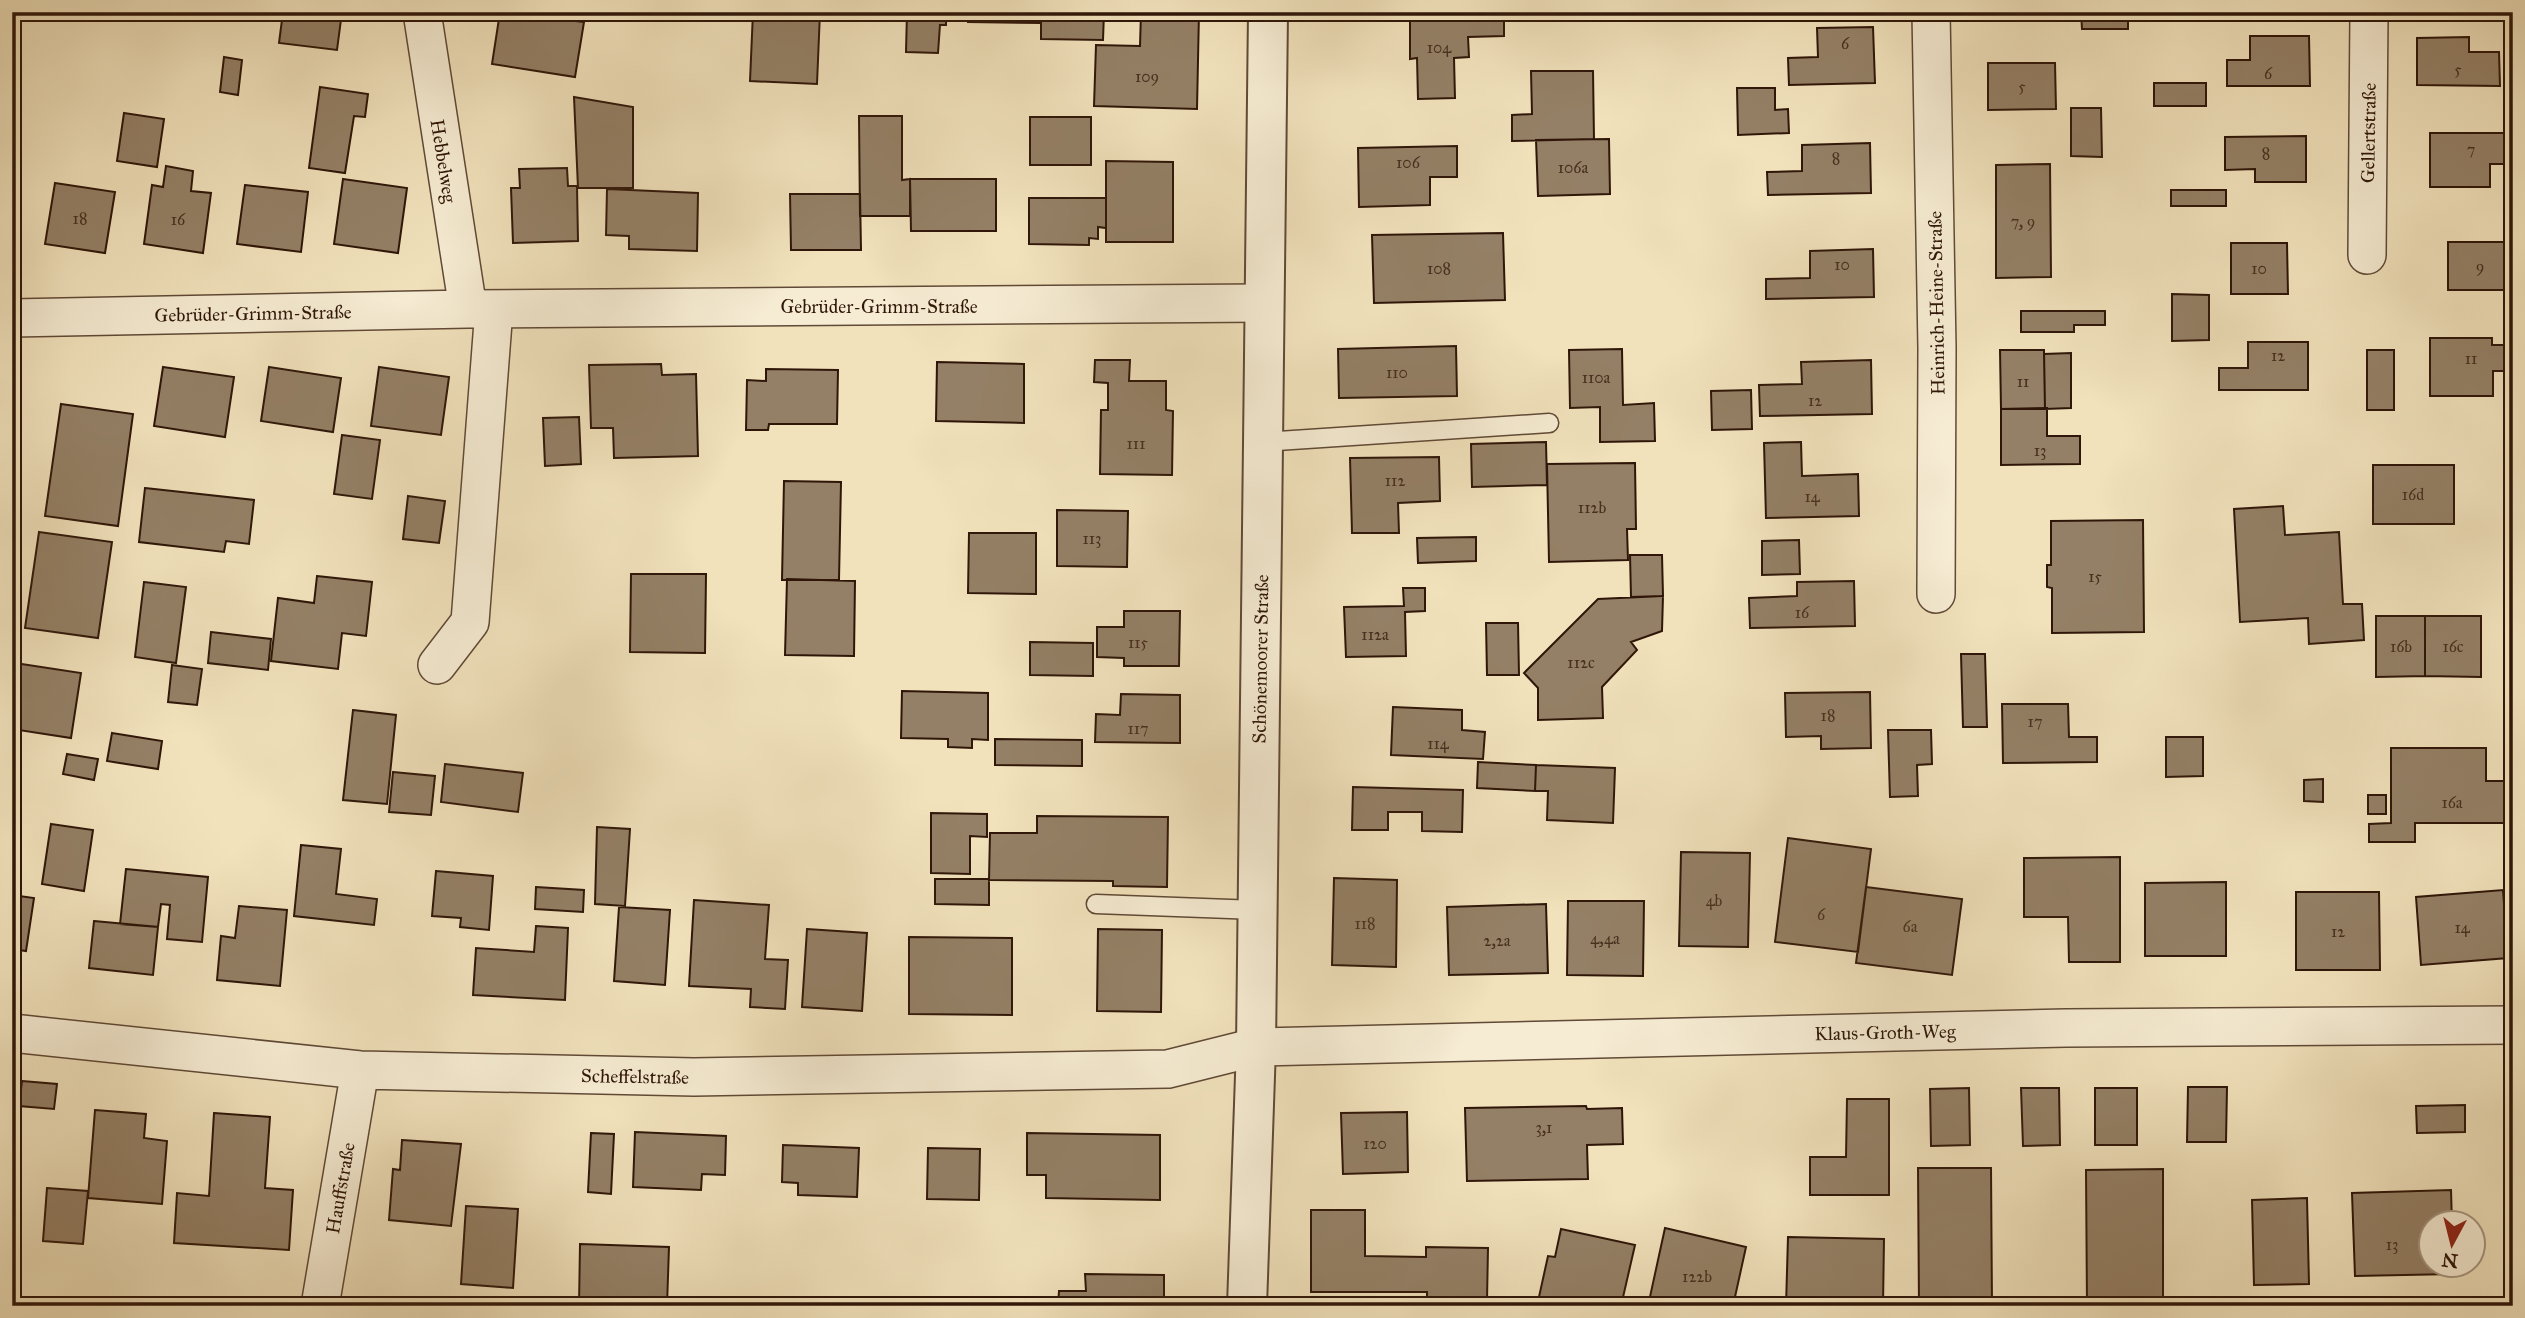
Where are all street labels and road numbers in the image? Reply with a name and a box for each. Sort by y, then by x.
street label: Gellertstraße [2356,83,2381,183]
street label: Hebbelweg [425,118,461,205]
street label: Heinrich-Heine-Straße [1923,211,1950,395]
street label: Gebrüder-Grimm-Straße [780,295,978,318]
street label: Gebrüder-Grimm-Straße [154,300,352,327]
street label: Schönemoorer Straße [1248,574,1273,744]
street label: Klaus-Groth-Weg [1814,1020,1956,1046]
street label: Scheffelstraße [581,1064,689,1089]
street label: Hauffstraße [321,1140,360,1236]

